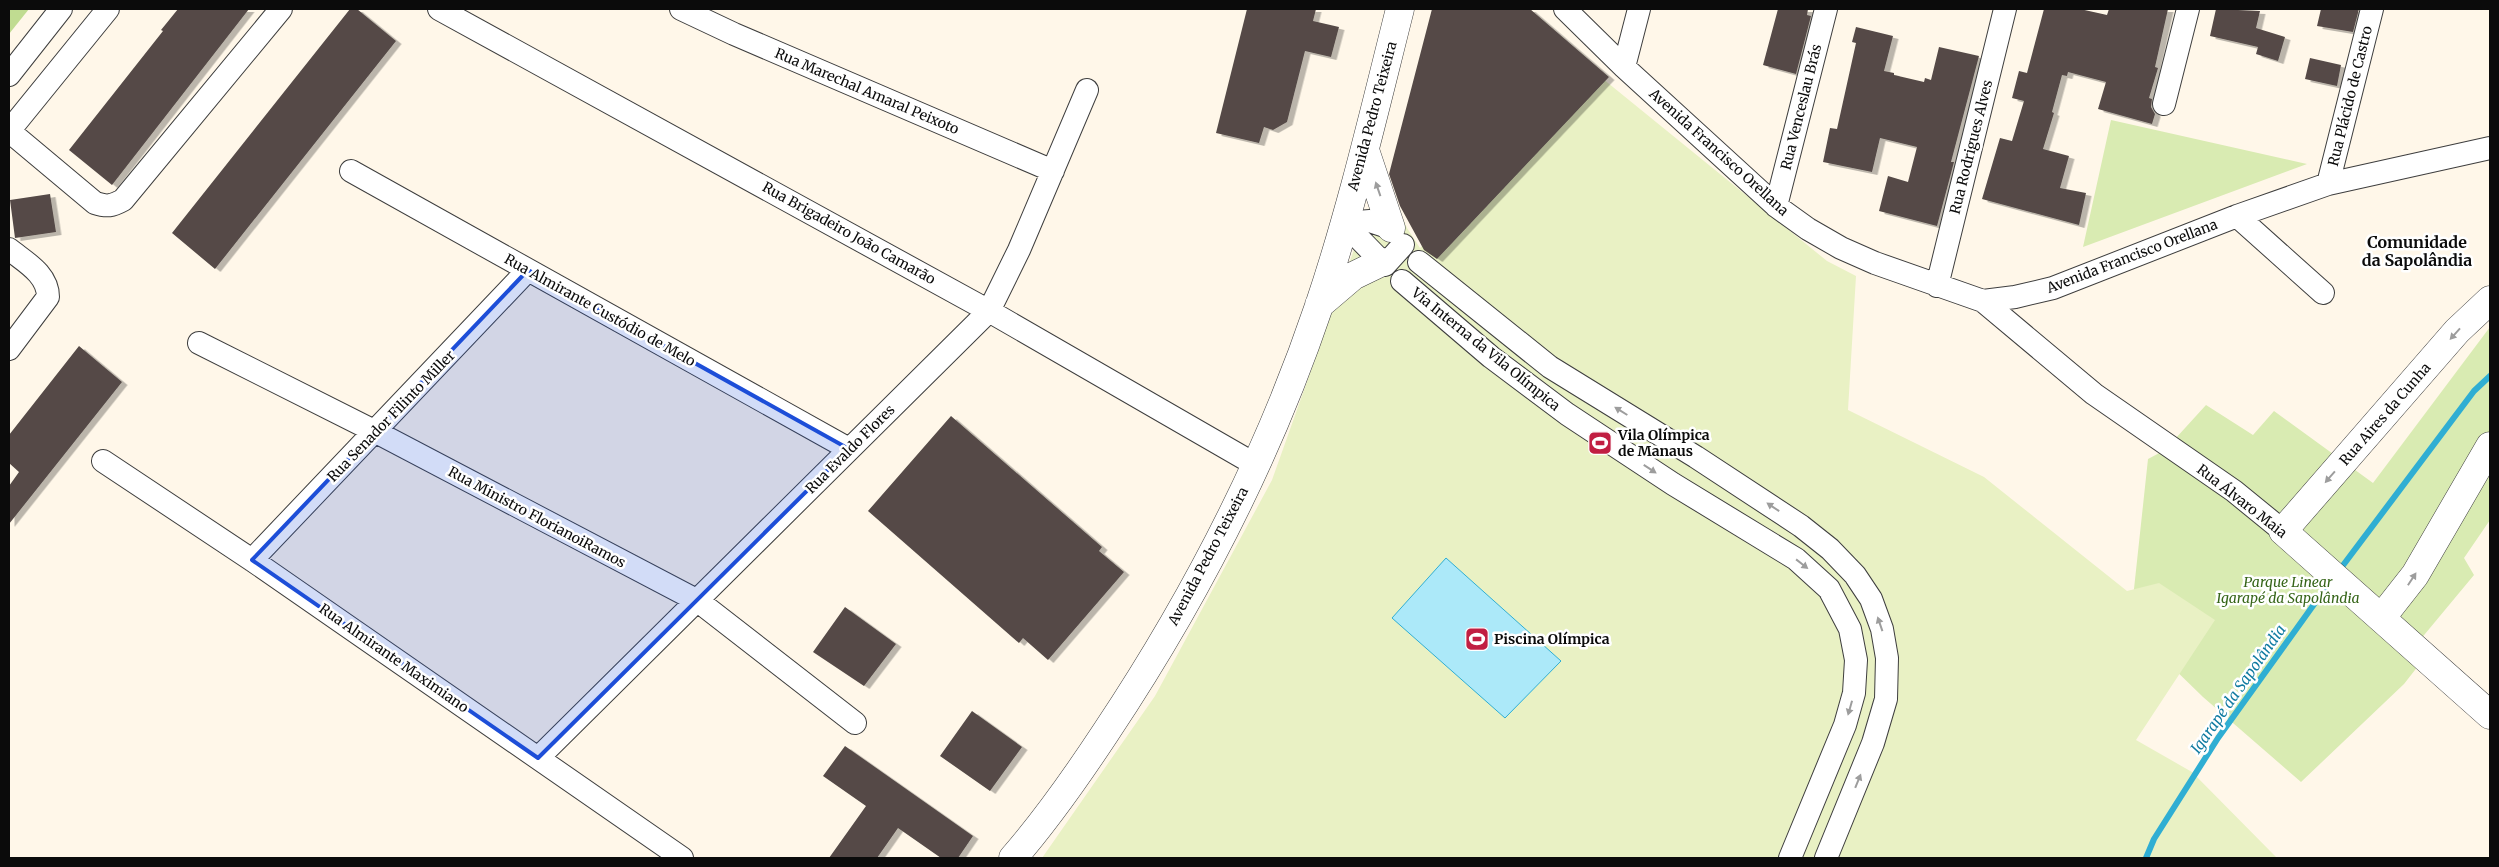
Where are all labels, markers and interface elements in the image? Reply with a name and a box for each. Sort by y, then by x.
street label: Rua Plácido de Castro [2324,24,2376,168]
street label: Avenida Pedro Teixeira [1343,39,1401,194]
street label: Rua Venceslau Brás [1777,42,1825,172]
street label: Rua Marechal Amaral Peixoto [772,44,962,138]
street label: Rua Rodrigues Alves [1946,78,1996,216]
street label: Avenida Francisco Orellana [1645,84,1793,220]
street label: Rua Brigadeiro João Camarão [759,178,939,288]
one-way arrow [1374,181,1382,196]
street label: Avenida Francisco Orellana [2043,215,2220,297]
district label: Comunidade da Sapolândia [2362,232,2472,270]
street label: Rua Almirante Custódio de Melo [501,250,699,370]
street label: Via Interna da Vila Olímpica [1407,283,1564,415]
one-way arrow [2450,327,2461,340]
street label: Rua Senador Filinto Miller [323,346,459,486]
street label: Rua Aires da Cunha [2335,359,2435,469]
street label: Rua Evaldo Flores [802,401,898,497]
one-way arrow [1614,406,1627,415]
place label: Vila Olímpica de Manaus [1617,426,1710,460]
sports icon: Vila Olímpica de Manaus [1587,430,1613,456]
street label: Rua Álvaro Maia [2193,460,2291,542]
street label: Rua Ministro FlorianoiRamos [445,462,629,572]
one-way arrow [1643,464,1656,474]
one-way arrow [2325,470,2336,483]
street label: Avenida Pedro Teixeira [1163,483,1252,629]
one-way arrow [1766,502,1779,512]
one-way arrow [1795,559,1808,570]
one-way arrow [2407,572,2416,586]
park label: Parque Linear Igarapé da Sapolândia [2217,573,2359,607]
street label: Rua Almirante Maximiano [316,599,472,717]
one-way arrow [1876,616,1884,631]
water label: Igarapé da Sapolândia [2186,621,2290,757]
sports icon: Piscina Olímpica [1464,626,1490,652]
place label: Piscina Olímpica [1494,630,1610,648]
one-way arrow [1845,701,1853,716]
one-way arrow [1854,774,1862,788]

